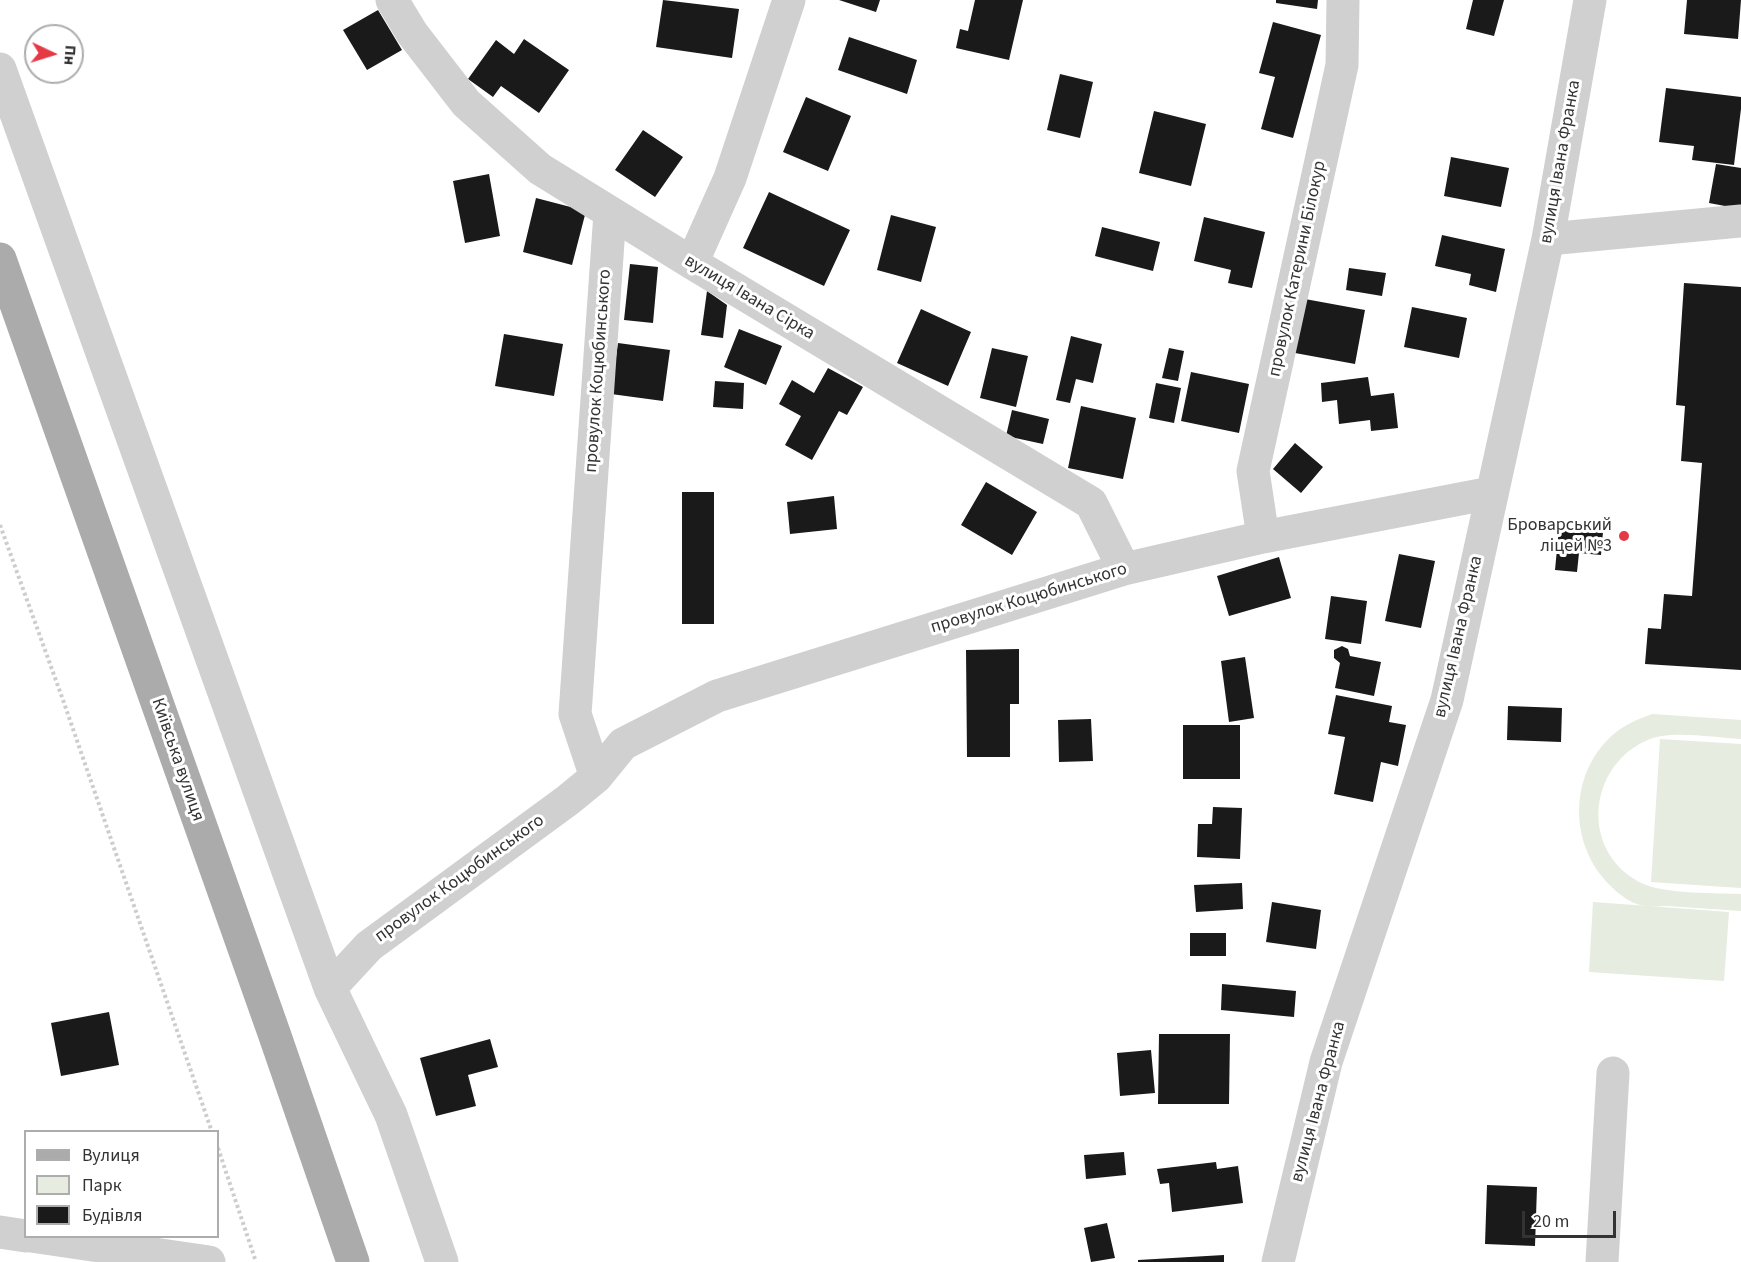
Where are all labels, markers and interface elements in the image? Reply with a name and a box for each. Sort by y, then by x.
north arrow [24,24,84,84]
text: Пн [58,44,82,66]
street label: вулиця Івана Франка [1536,79,1586,245]
street label: провулок Катерини Білокур [1265,159,1331,379]
street label: вулиця Івана Сірка [680,251,818,345]
street label: провулок Коцюбинського [581,268,617,474]
place label: Броварський ліцей №3 [1507,515,1612,558]
marker: Броварський ліцей №3 [1617,529,1631,543]
street label: вулиця Івана Франка [1430,554,1488,720]
street label: провулок Коцюбинського [928,559,1130,639]
street label: Київська вулиця [146,695,208,825]
street label: провулок Коцюбинського [371,810,549,948]
street label: вулиця Івана Франка [1287,1019,1351,1185]
legend [24,1130,219,1238]
text: Вулиця [82,1143,140,1168]
text: Парк [82,1173,122,1198]
scale bar [1525,1199,1620,1237]
text: Будівля [82,1203,142,1228]
text: 20 m [1533,1209,1569,1234]

